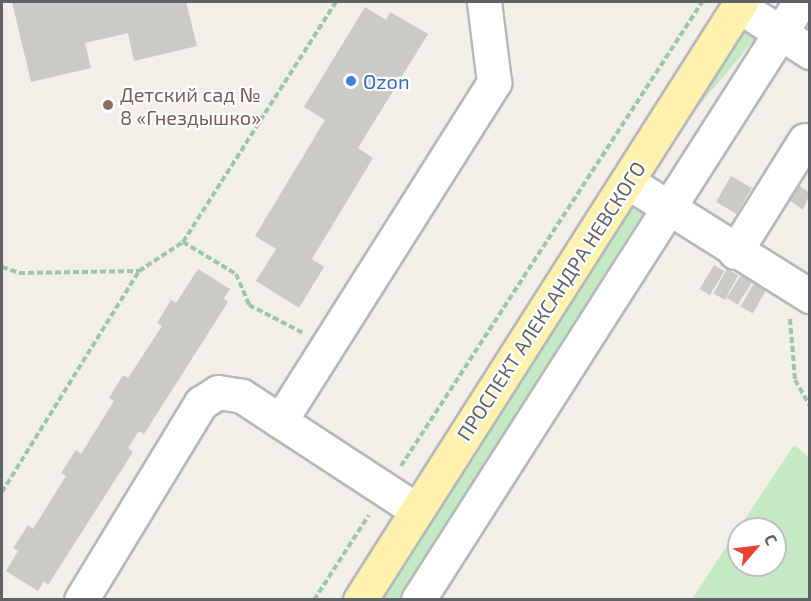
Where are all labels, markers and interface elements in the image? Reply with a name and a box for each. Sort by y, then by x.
place label: Ozon [363,69,410,93]
marker: Ozon [344,74,358,88]
place label: Детский сад № 8 «Гнездышко» [120,82,261,129]
marker: Детский сад № 8 «Гнездышко» [101,98,115,112]
street label: ПРОСПЕКТ АЛЕКСАНДРА НЕВСКОГО [452,157,650,445]
north arrow [727,517,787,577]
text: С [761,531,782,548]

